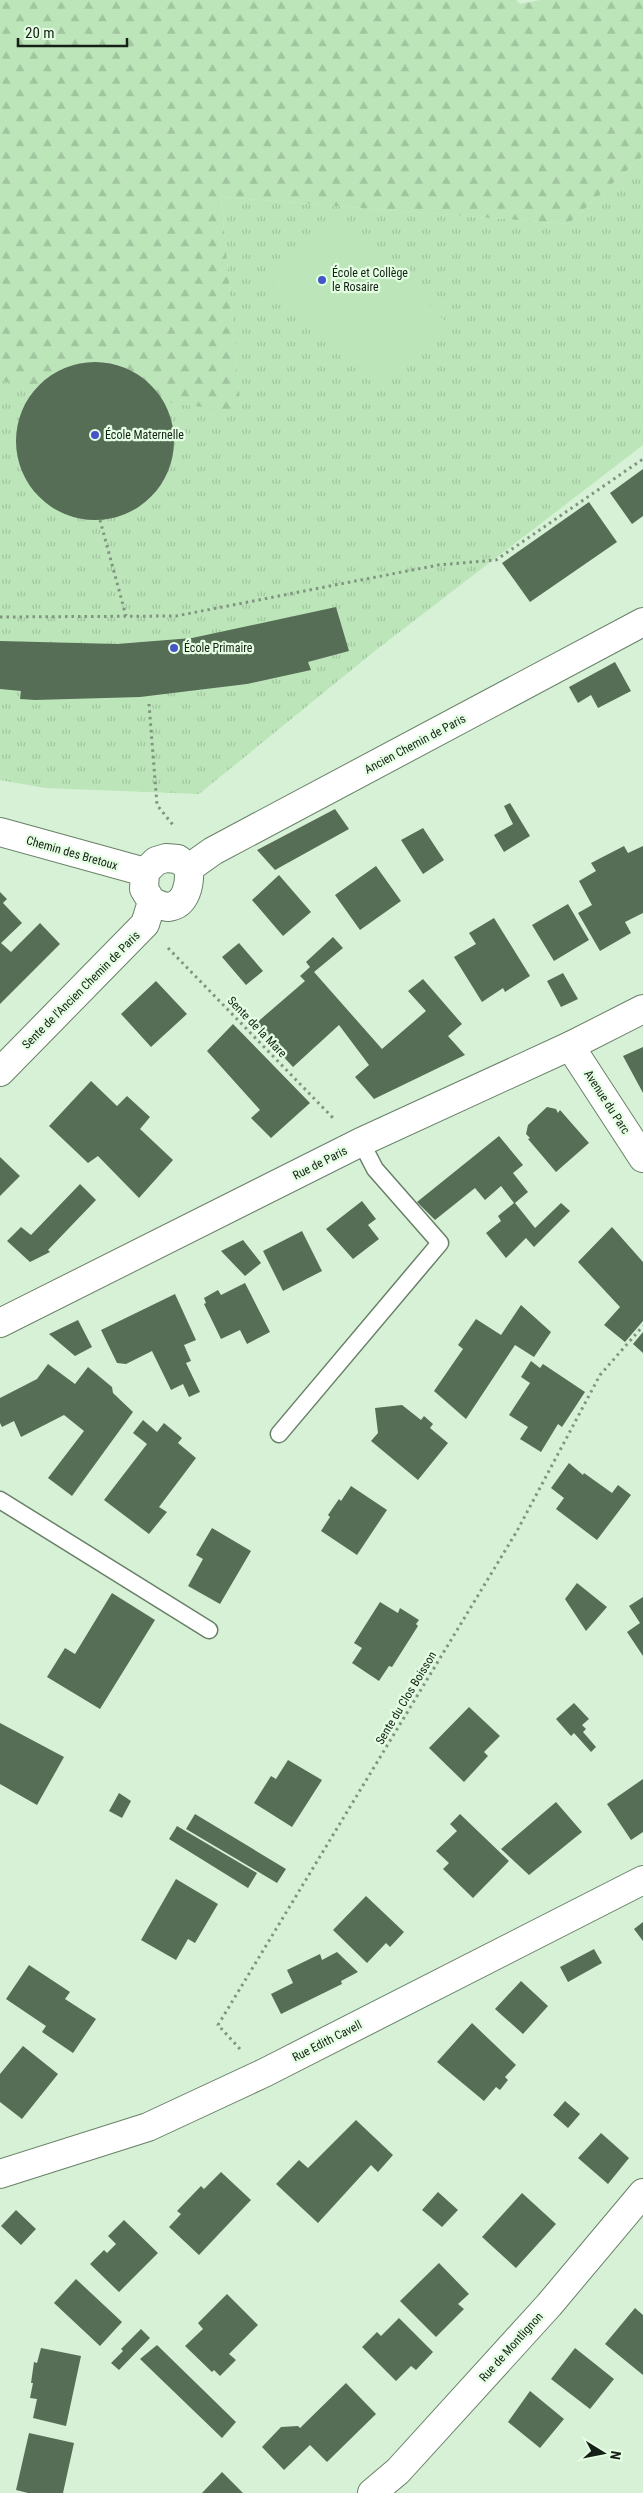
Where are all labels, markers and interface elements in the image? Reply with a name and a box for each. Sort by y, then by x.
scale bar [18,15,126,47]
text: 20 m [25,24,55,42]
place label: École et Collège le Rosaire [332,265,408,294]
marker: École et Collège le Rosaire [316,274,328,286]
place label: École Maternelle [105,427,184,442]
marker: École Maternelle [89,429,101,441]
place label: École Primaire [184,640,253,655]
marker: École Primaire [168,642,180,654]
street label: Ancien Chemin de Paris [362,711,468,777]
street label: Chemin des Bretoux [25,833,119,873]
street label: Sente de l'Ancien Chemin de Paris [19,928,143,1052]
street label: Sente de la Mare [224,994,290,1061]
street label: Avenue du Parc [581,1067,633,1137]
street label: Rue de Paris [290,1143,350,1183]
street label: Sente du Clos Boisson [373,1649,439,1747]
street label: Rue Edith Cavell [290,2018,364,2064]
street label: Rue de Montlignon [476,2309,546,2385]
north arrow [578,2428,628,2478]
text: N [607,2450,624,2461]

